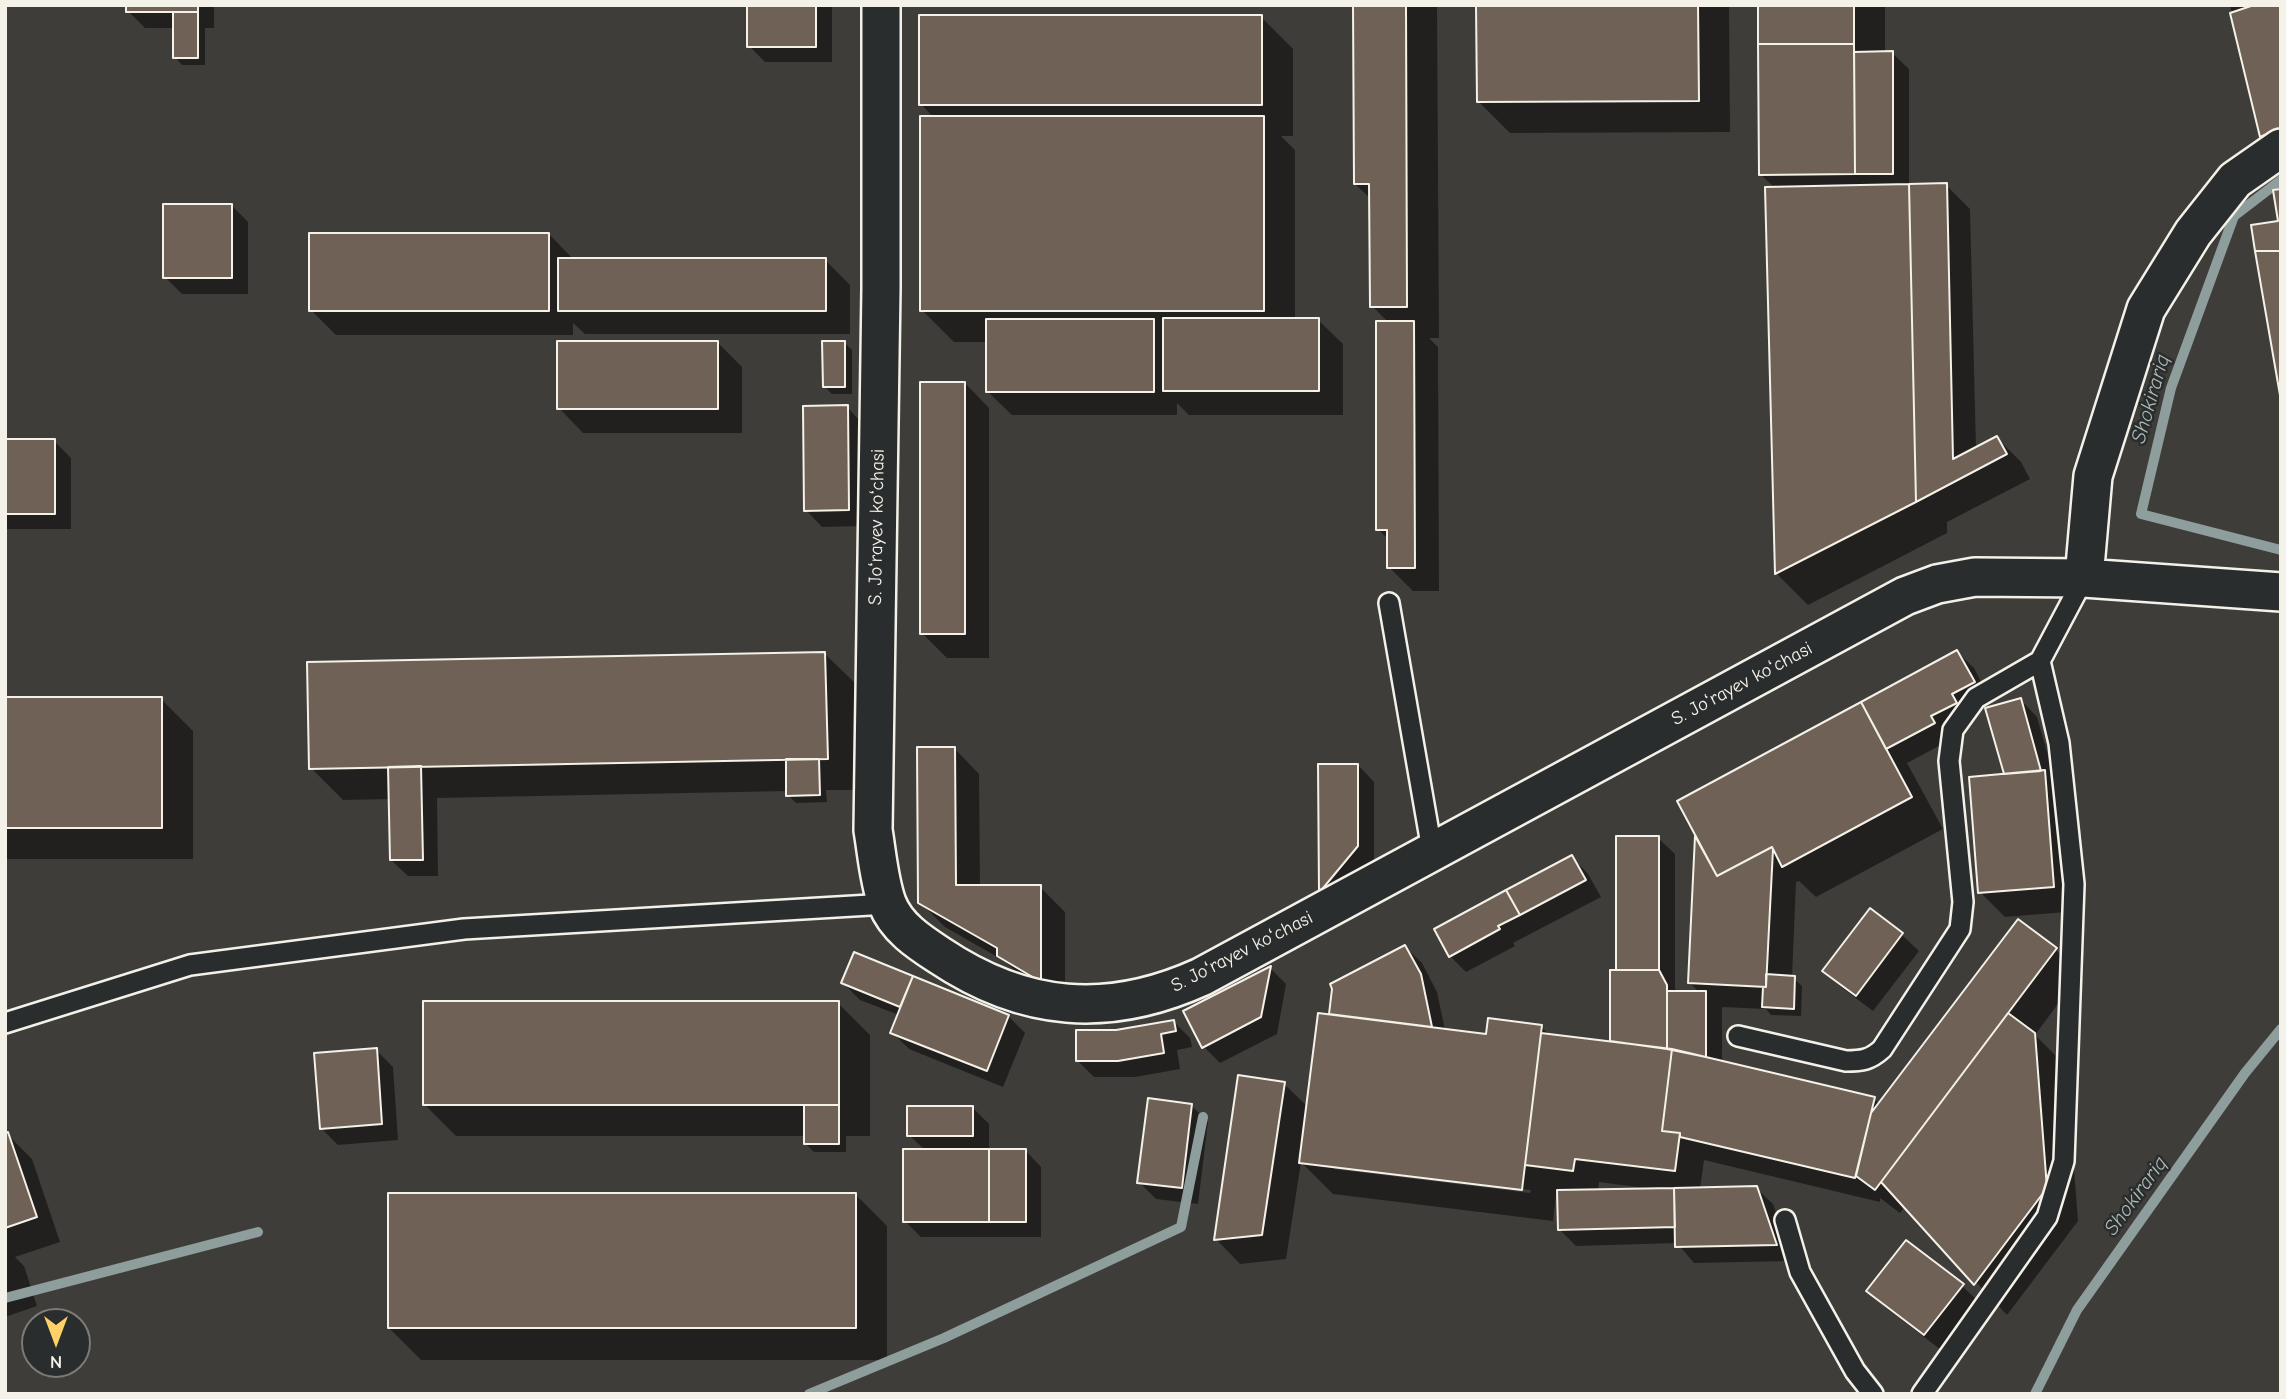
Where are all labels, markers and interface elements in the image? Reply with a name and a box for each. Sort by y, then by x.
water label: Shokirariq [2126,352,2176,446]
street label: S. Joʻrayev koʻchasi [864,449,890,605]
street label: S. Joʻrayev koʻchasi [1668,637,1816,731]
street label: S. Joʻrayev koʻchasi [1167,906,1317,998]
water label: Shokirariq [2099,1152,2173,1240]
north arrow [21,1308,91,1378]
text: N [50,1351,62,1373]

